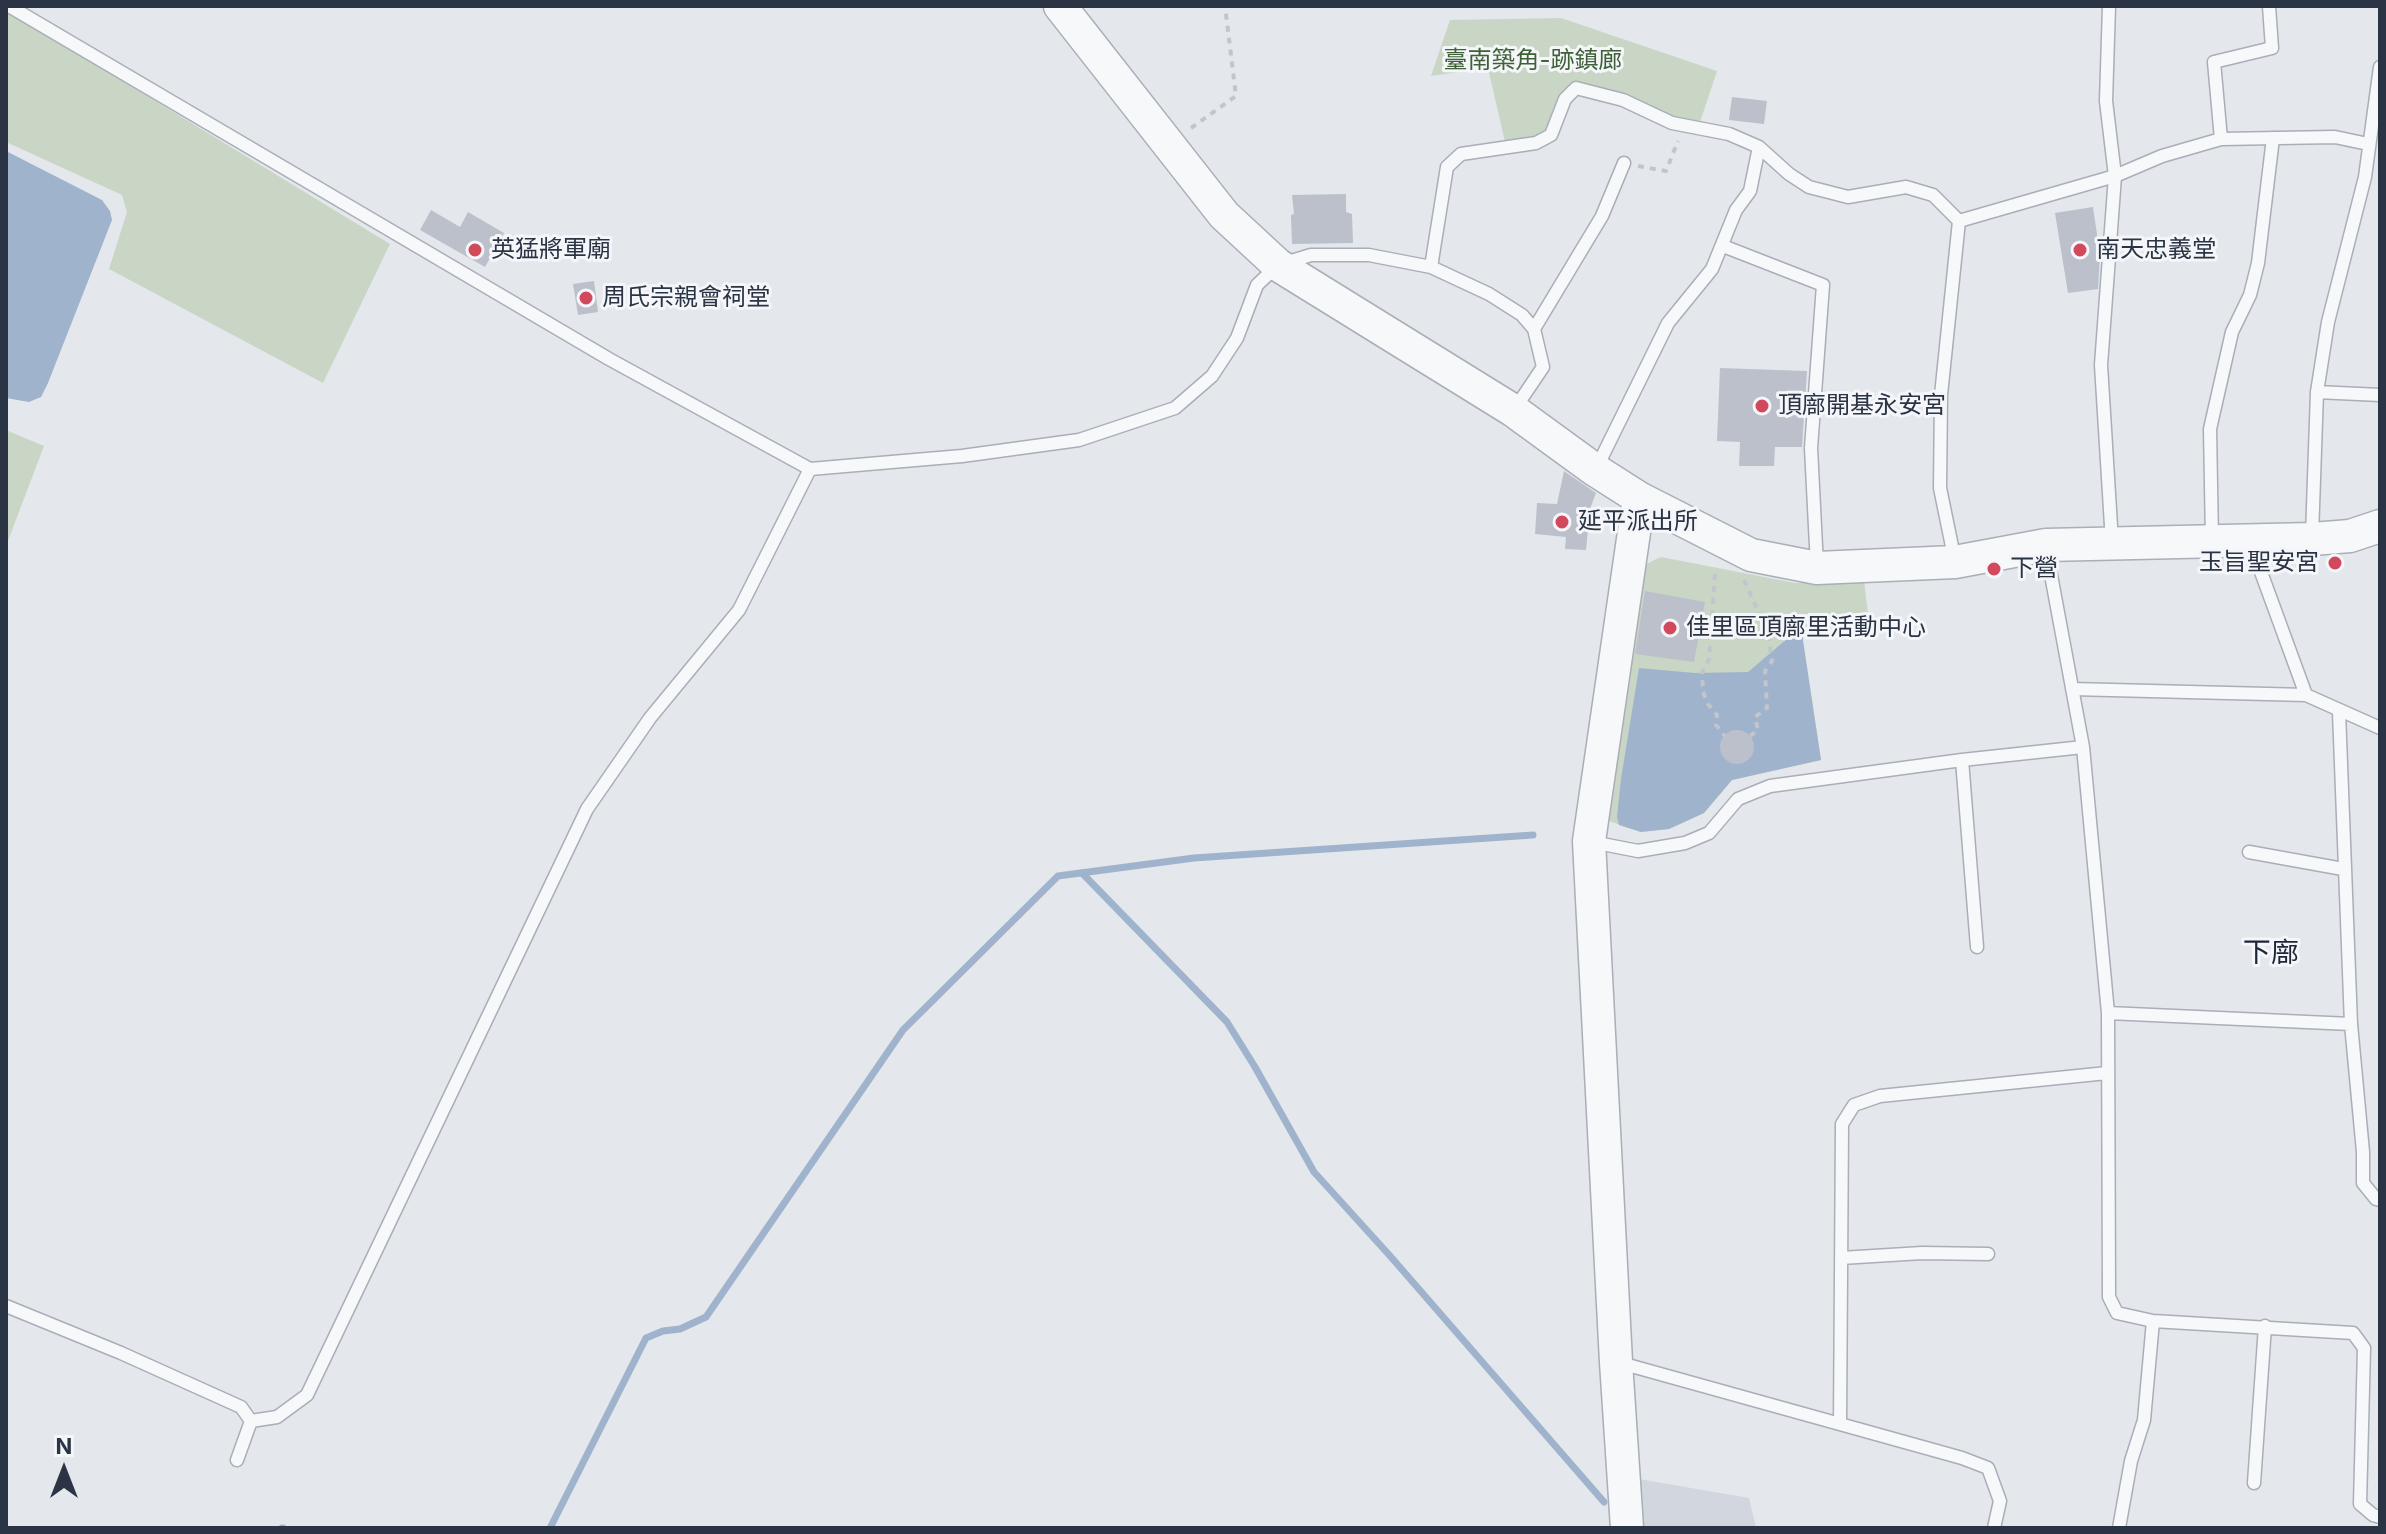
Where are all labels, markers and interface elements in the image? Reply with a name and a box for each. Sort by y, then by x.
park label: 臺南築角-跡鎮廊 [1443,47,1623,75]
place label: 英猛將軍廟 [491,236,611,264]
place label: 南天忠義堂 [2096,236,2216,264]
marker: 英猛將軍廟 [466,241,484,259]
marker: 南天忠義堂 [2071,241,2089,259]
place label: 周氏宗親會祠堂 [602,284,770,312]
marker: 周氏宗親會祠堂 [577,289,595,307]
place label: 頂廍開基永安宮 [1778,392,1946,420]
marker: 頂廍開基永安宮 [1753,397,1771,415]
place label: 延平派出所 [1578,508,1698,536]
marker: 延平派出所 [1553,513,1571,531]
place label: 玉旨聖安宮 [2199,549,2319,577]
marker: 玉旨聖安宮 [2326,554,2344,572]
place label: 下營 [2010,555,2058,583]
marker: 下營 [1985,560,2003,578]
place label: 佳里區頂廍里活動中心 [1686,614,1926,642]
marker: 佳里區頂廍里活動中心 [1661,619,1679,637]
district label: 下廍 [2243,937,2299,971]
north arrow [24,1430,104,1510]
text: N [56,1433,72,1459]

